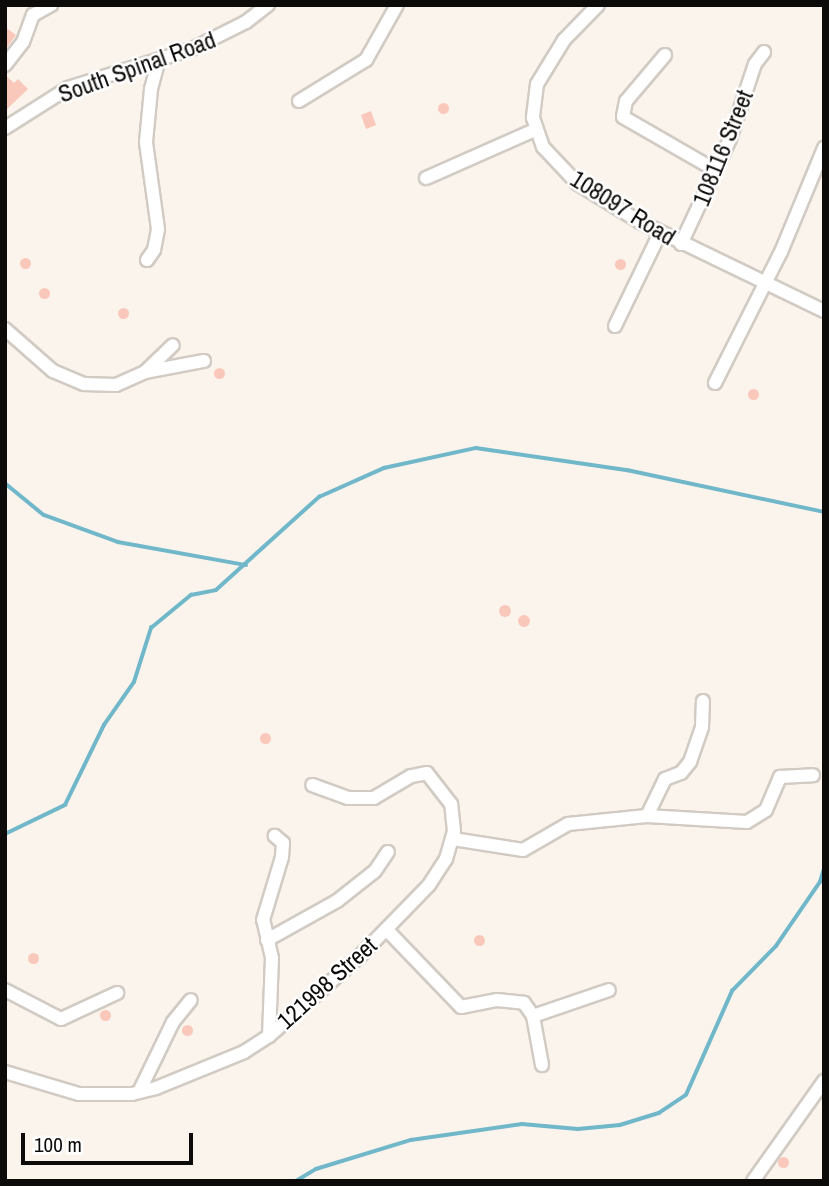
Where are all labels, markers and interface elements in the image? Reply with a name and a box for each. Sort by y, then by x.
street label: South Spinal Road [54,25,220,109]
street label: 108116 Street [687,86,759,210]
street label: 108097 Road [565,164,681,252]
street label: 121998 Street [271,931,383,1035]
scale bar [24,1120,196,1164]
text: 100 m [34,1130,82,1159]

